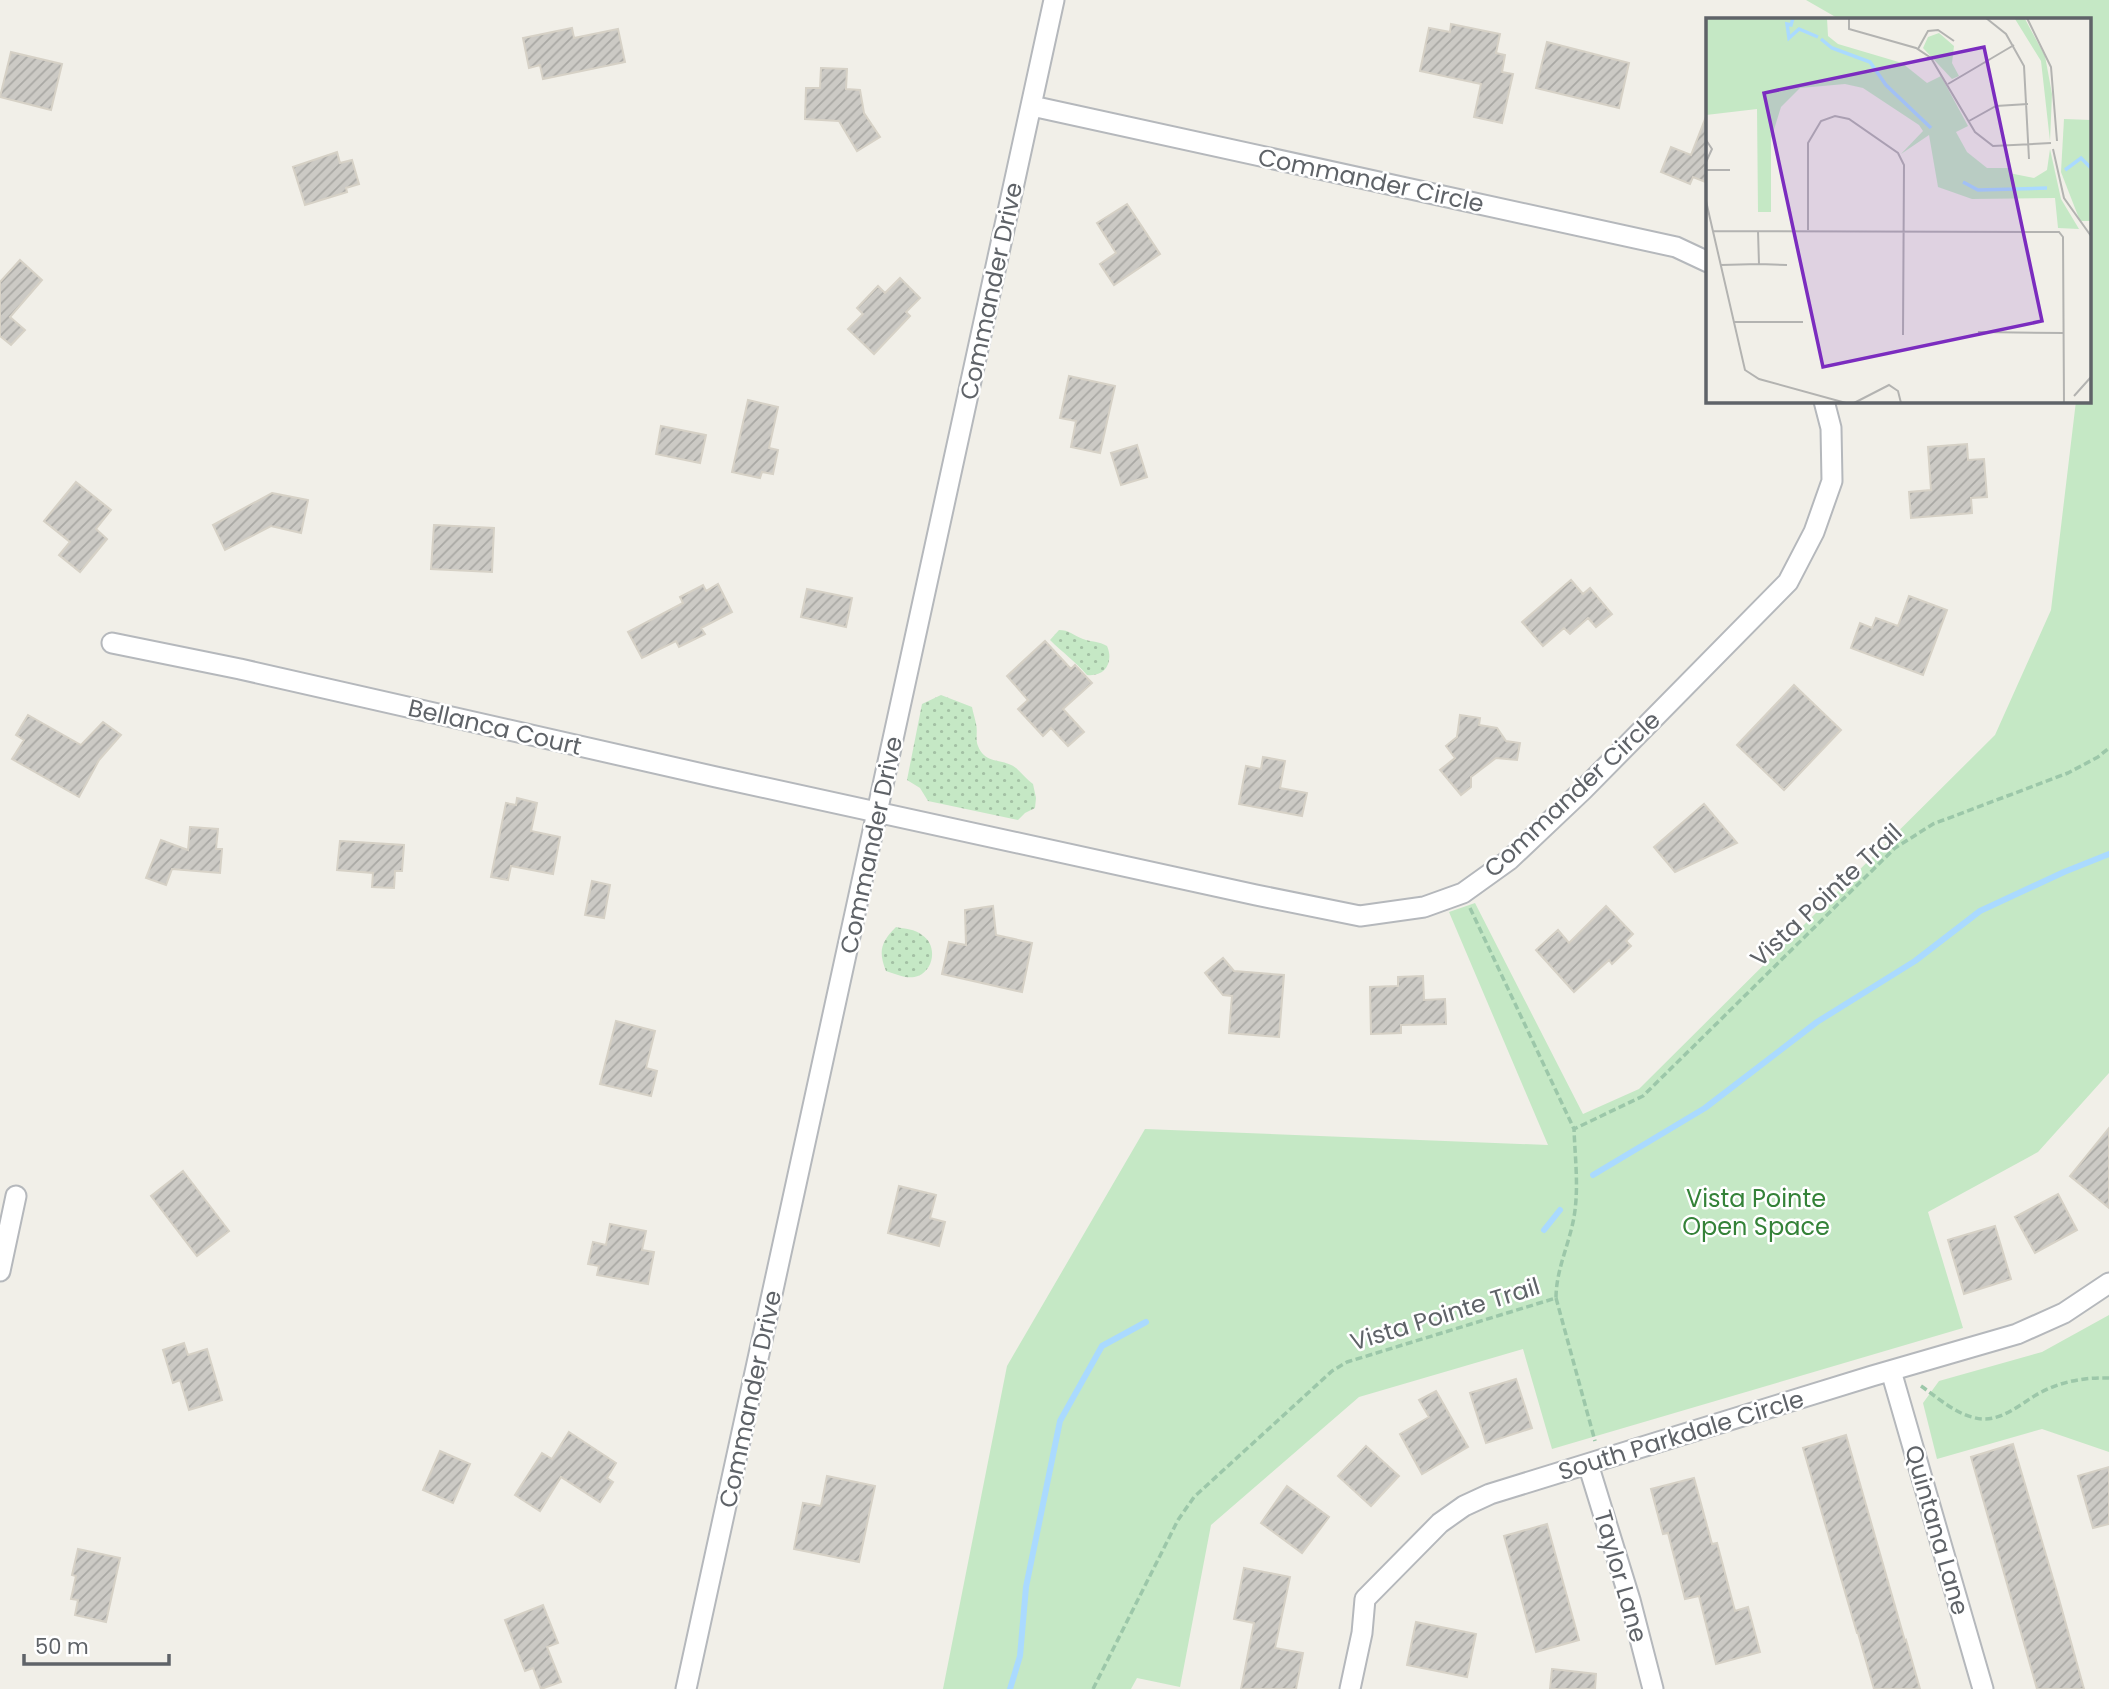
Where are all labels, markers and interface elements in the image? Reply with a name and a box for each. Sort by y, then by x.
inset map [1706,18,2092,402]
street label: Commander Circle [1255,140,1487,220]
street label: Commander Drive [952,179,1030,403]
street label: Bellanca Court [405,691,585,763]
street label: Commander Circle [1477,703,1667,885]
street label: Commander Drive [832,733,910,957]
street label: Vista Pointe Trail [1743,816,1909,974]
park label: Vista Pointe Open Space [1682,1182,1830,1243]
street label: Vista Pointe Trail [1346,1269,1544,1359]
street label: Commander Drive [711,1287,789,1511]
street label: South Parkdale Circle [1554,1382,1808,1488]
street label: Quintana Lane [1897,1441,1977,1619]
street label: Taylor Lane [1586,1506,1656,1646]
scale bar [24,1622,170,1666]
text: 50 m [35,1632,89,1661]

